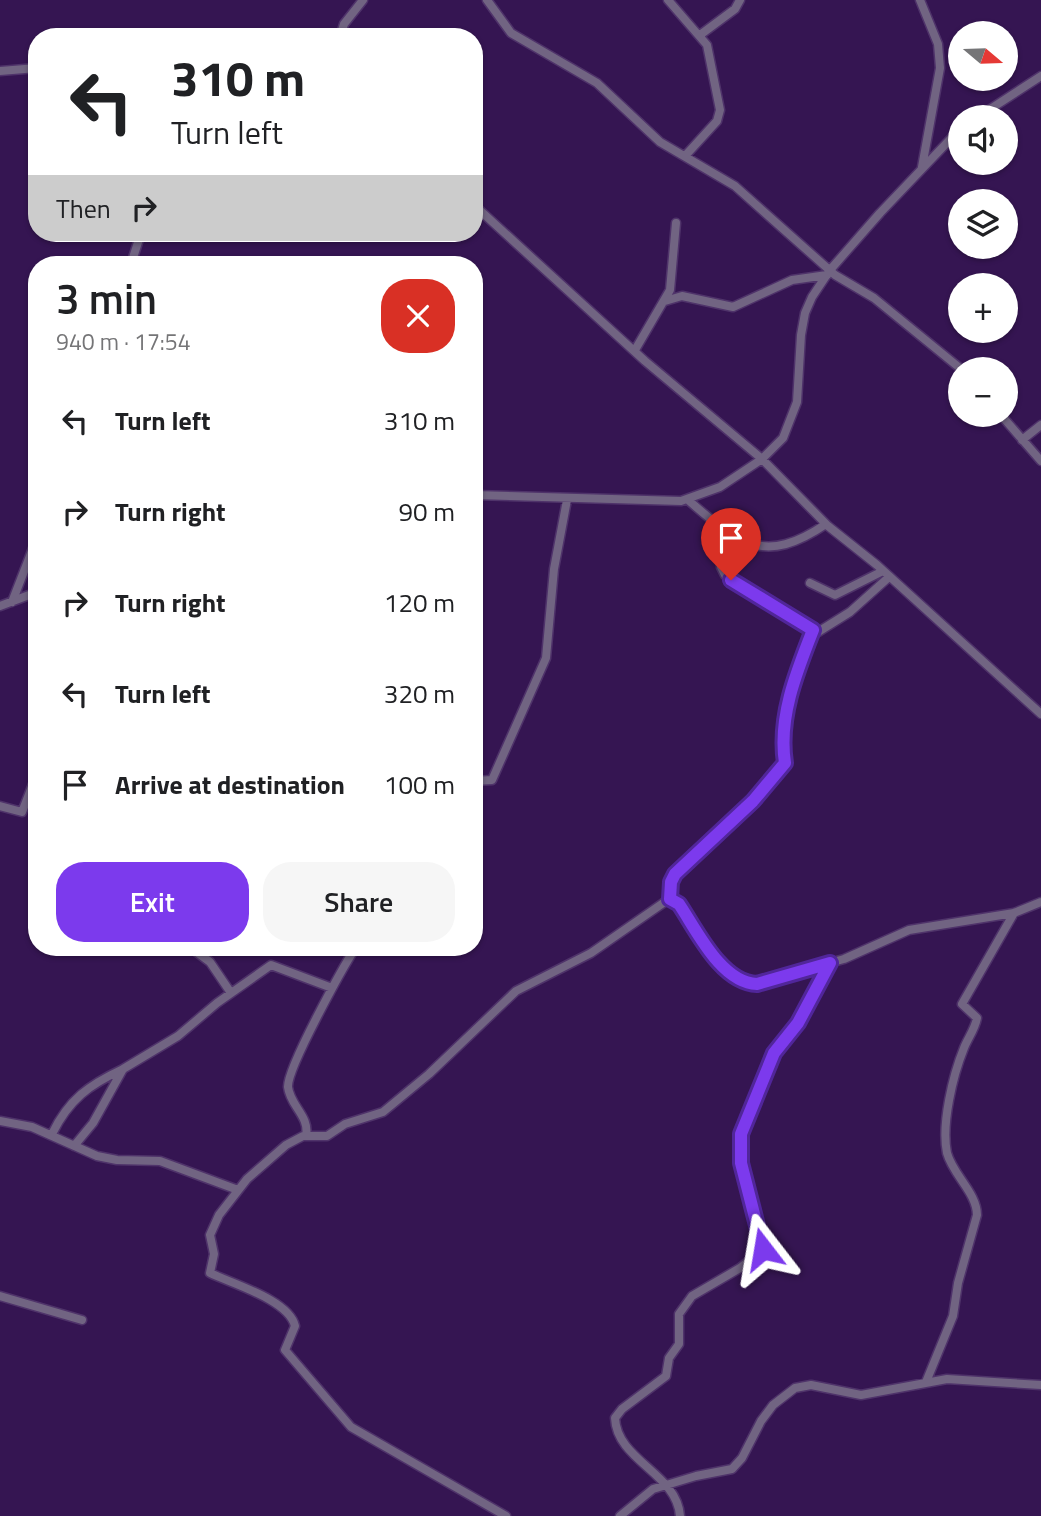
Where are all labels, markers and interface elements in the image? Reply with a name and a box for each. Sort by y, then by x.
north arrow [948,21,1018,91]
map controls [948,21,1018,427]
text: 310 m [171,40,305,115]
icon: left [56,56,147,147]
button: sound [948,105,1018,175]
text: Turn left [171,108,283,156]
text: Then [56,189,111,228]
icon: right [125,189,163,227]
button: layers [948,189,1018,259]
text: 3 min [56,266,157,330]
button: + [948,273,1018,343]
button: close [381,279,455,353]
text: 940 m · 17:54 [56,324,191,359]
button: − [948,357,1018,427]
text: Turn left [115,401,210,440]
text: 310 m [384,401,455,440]
icon: left [56,402,94,440]
text: Turn right [115,492,226,531]
text: 90 m [398,492,455,531]
icon: right [56,493,94,531]
pin [701,508,761,580]
icon: arrive [712,519,750,557]
text: Turn right [115,583,226,622]
text: 120 m [384,583,455,622]
icon: right [56,584,94,622]
text: Turn left [115,674,210,713]
text: 320 m [384,674,455,713]
icon: left [56,675,94,713]
text: Arrive at destination [115,765,345,804]
text: 100 m [384,765,455,804]
icon: arrive [56,766,94,804]
button: Exit [56,862,249,942]
button: Share [263,862,455,942]
position arrow [726,1212,800,1286]

